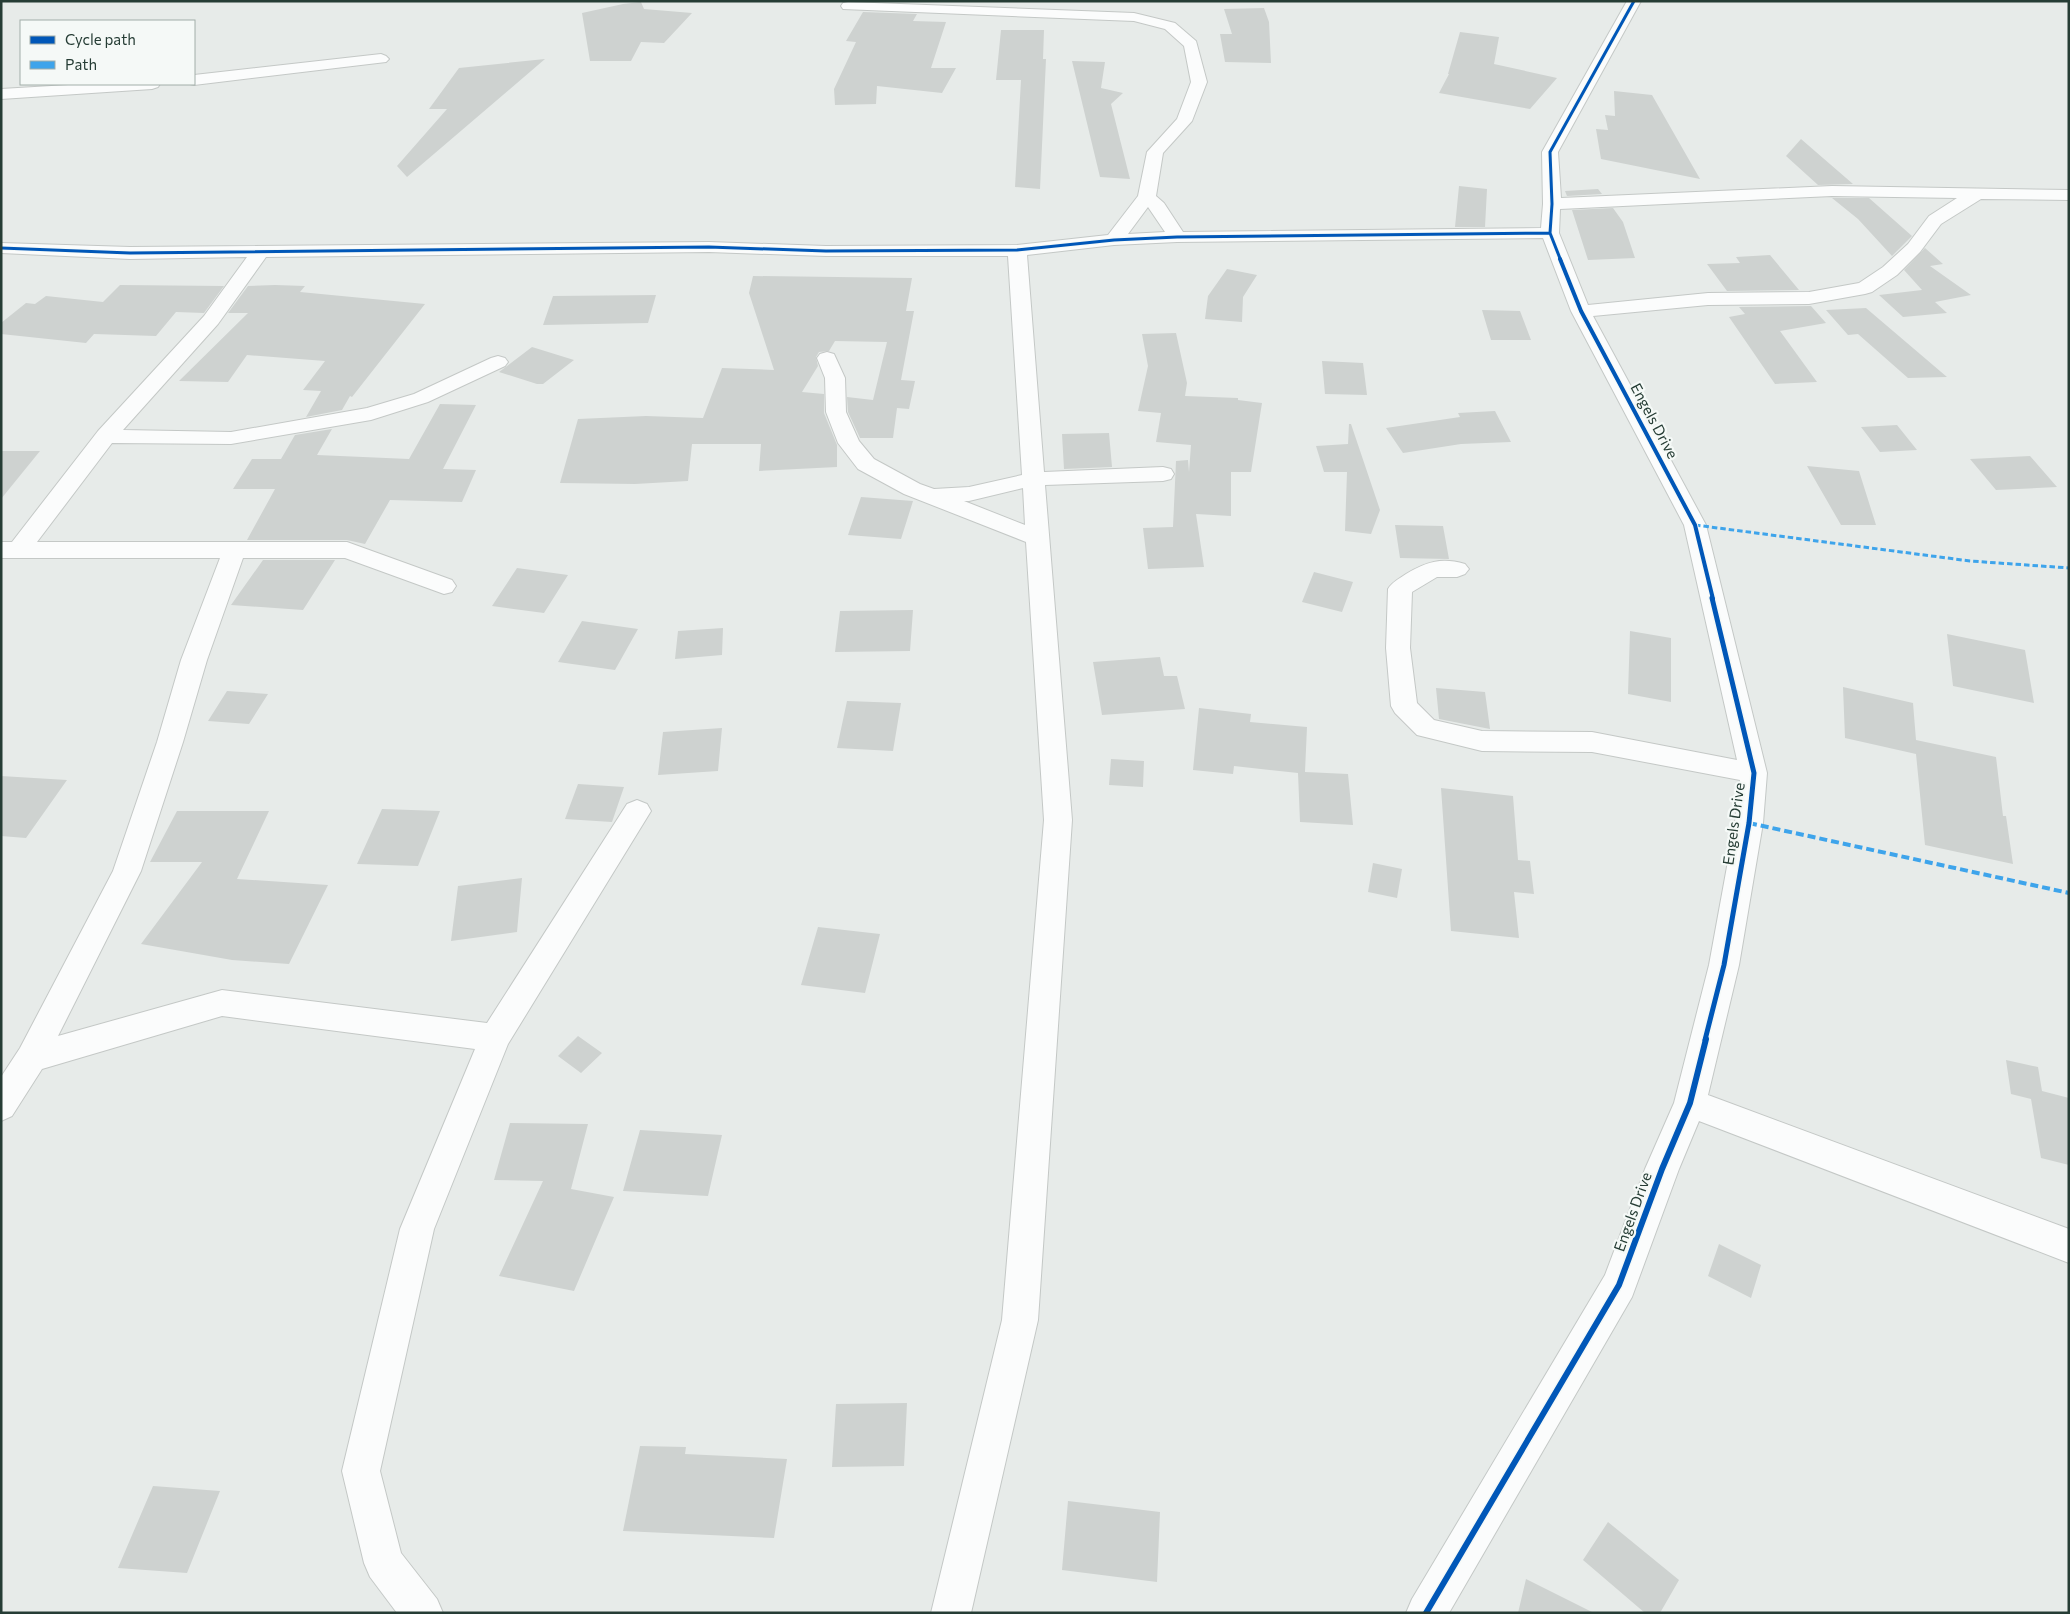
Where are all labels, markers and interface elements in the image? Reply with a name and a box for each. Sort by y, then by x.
legend [20,20,195,85]
text: Cycle path [65,30,136,48]
text: Path [65,55,97,73]
street label: Engels Drive [1627,380,1682,462]
street label: Engels Drive [1718,781,1748,866]
street label: Engels Drive [1609,1169,1655,1254]

